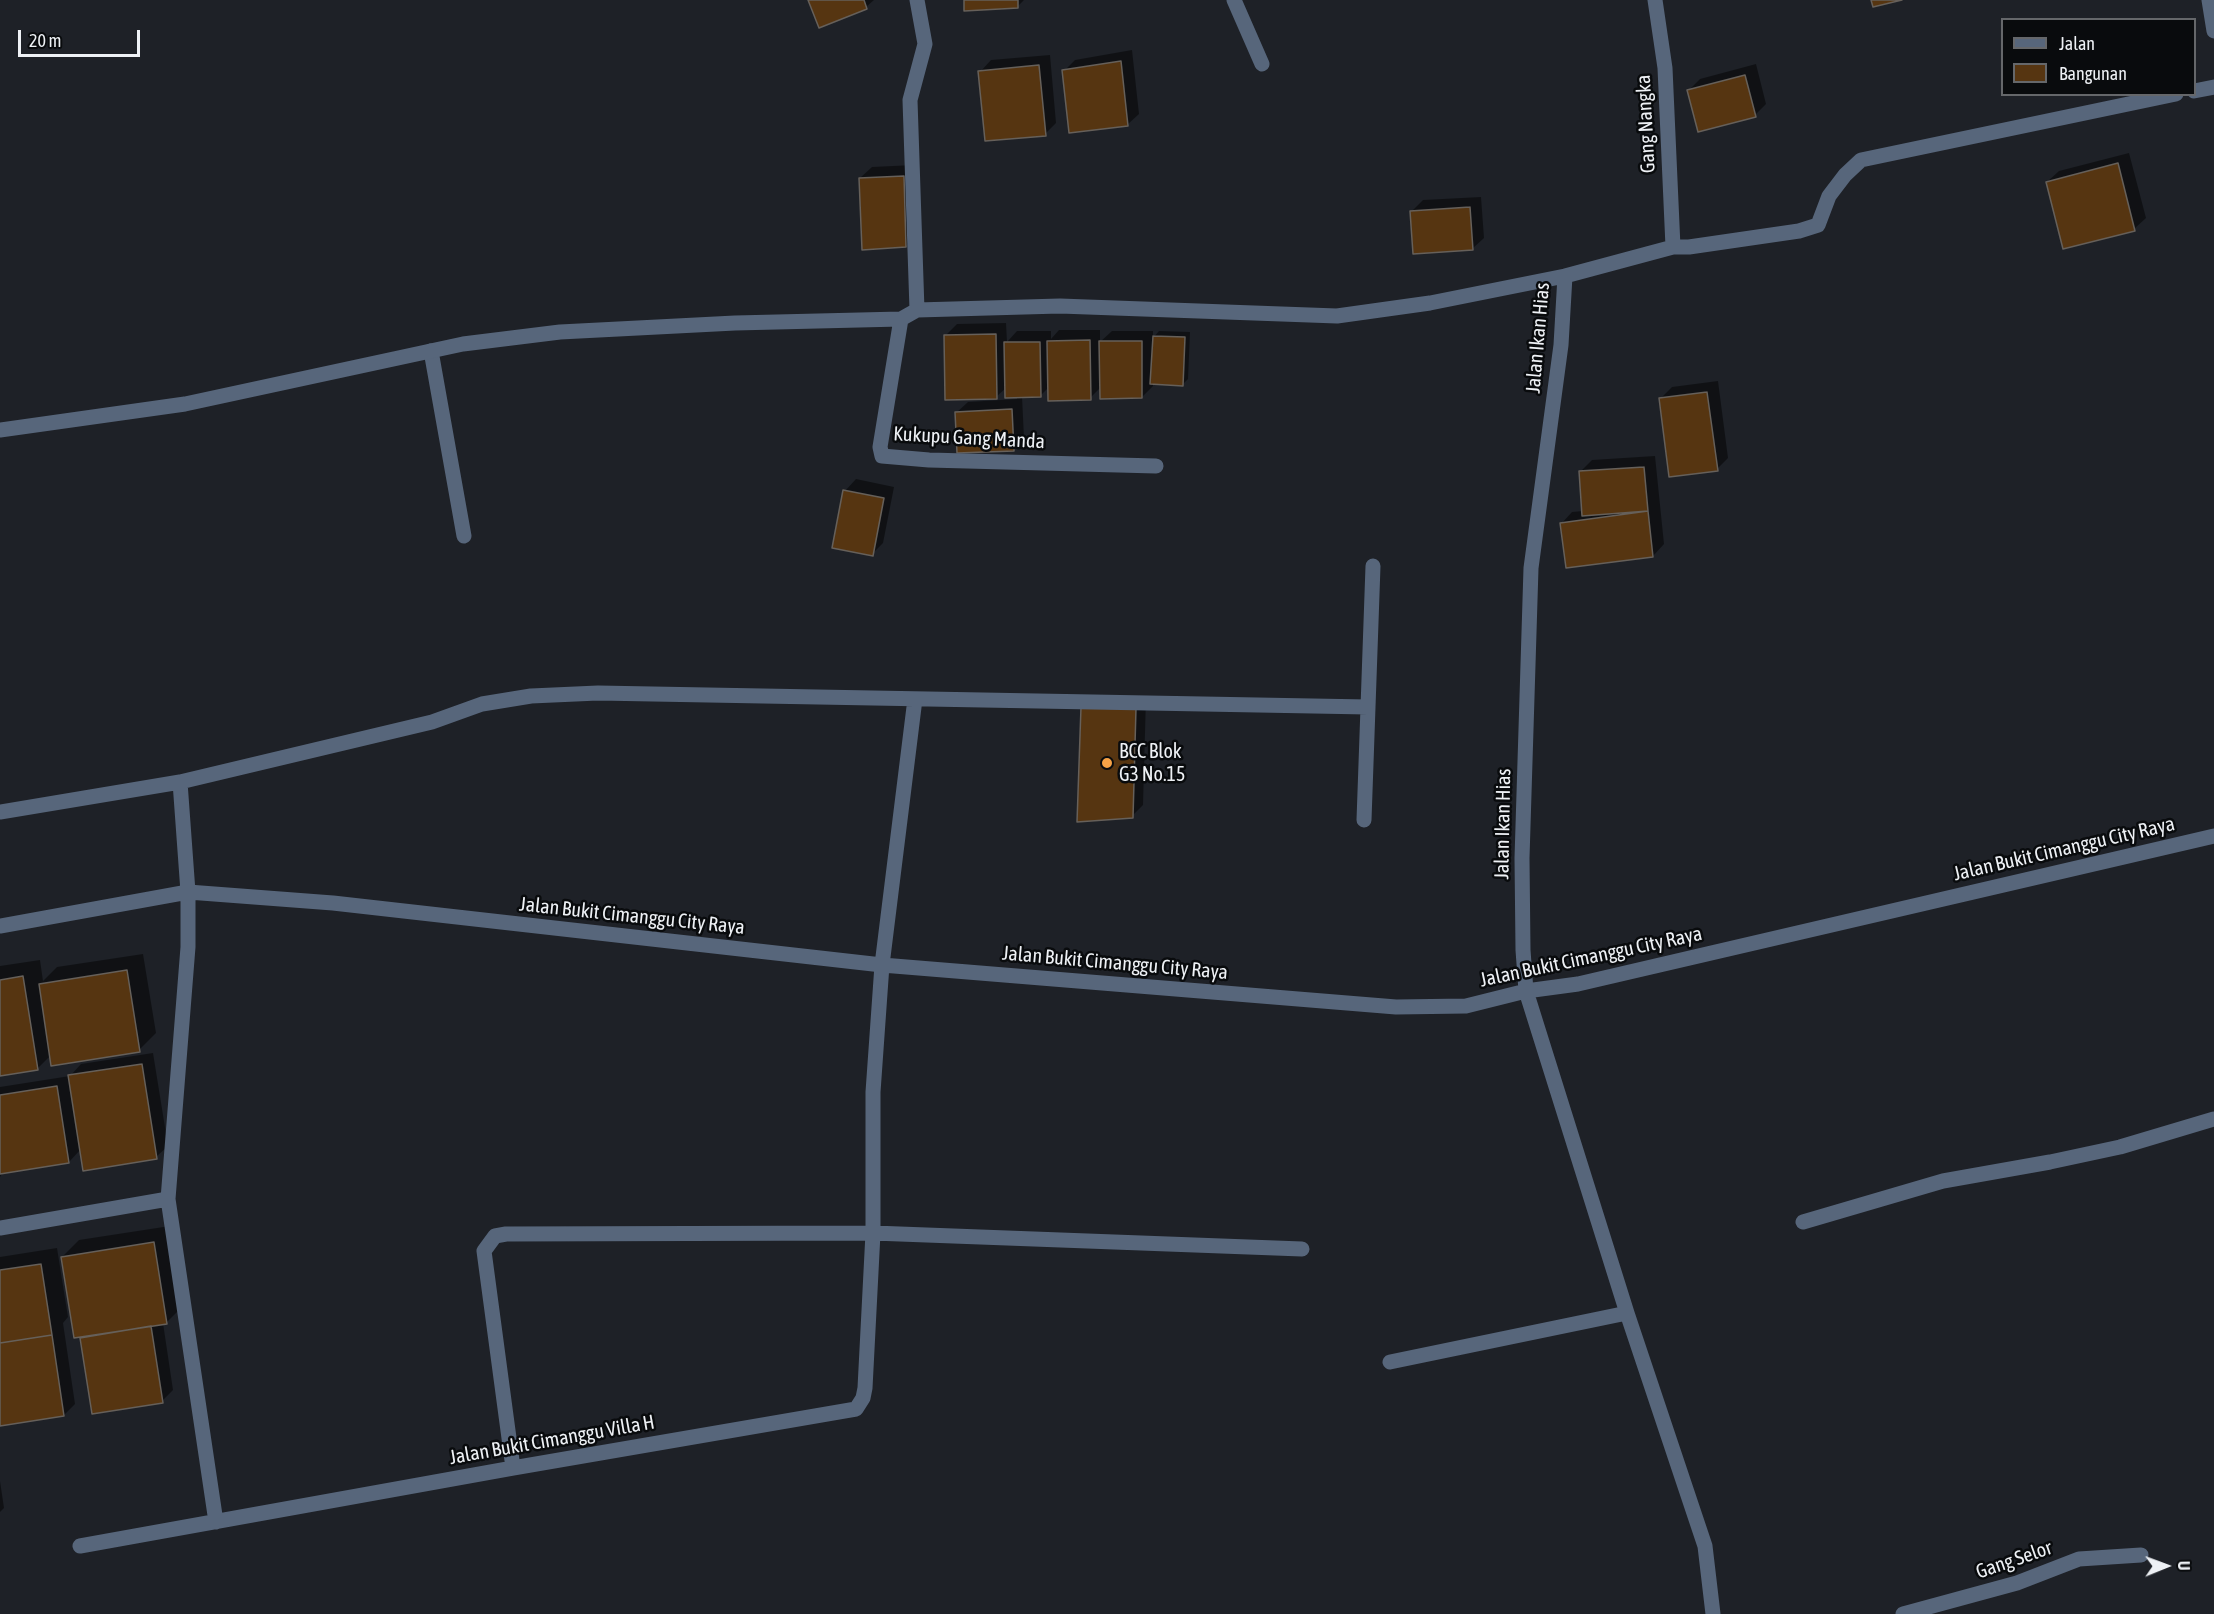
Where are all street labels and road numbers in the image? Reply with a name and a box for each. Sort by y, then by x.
street label: Gang Nangka [1631,74,1661,174]
street label: Jalan Ikan Hias [1521,282,1555,394]
street label: Kukupu Gang Manda [893,422,1045,454]
street label: Jalan Ikan Hias [1490,768,1516,880]
street label: Jalan Bukit Cimanggu City Raya [1951,812,2177,886]
street label: Jalan Bukit Cimanggu City Raya [518,892,746,940]
street label: Jalan Bukit Cimanggu City Raya [1478,922,1704,992]
street label: Jalan Bukit Cimanggu City Raya [1001,941,1229,985]
street label: Jalan Bukit Cimanggu Villa H [447,1410,657,1470]
street label: Gang Selor [1973,1536,2055,1584]

